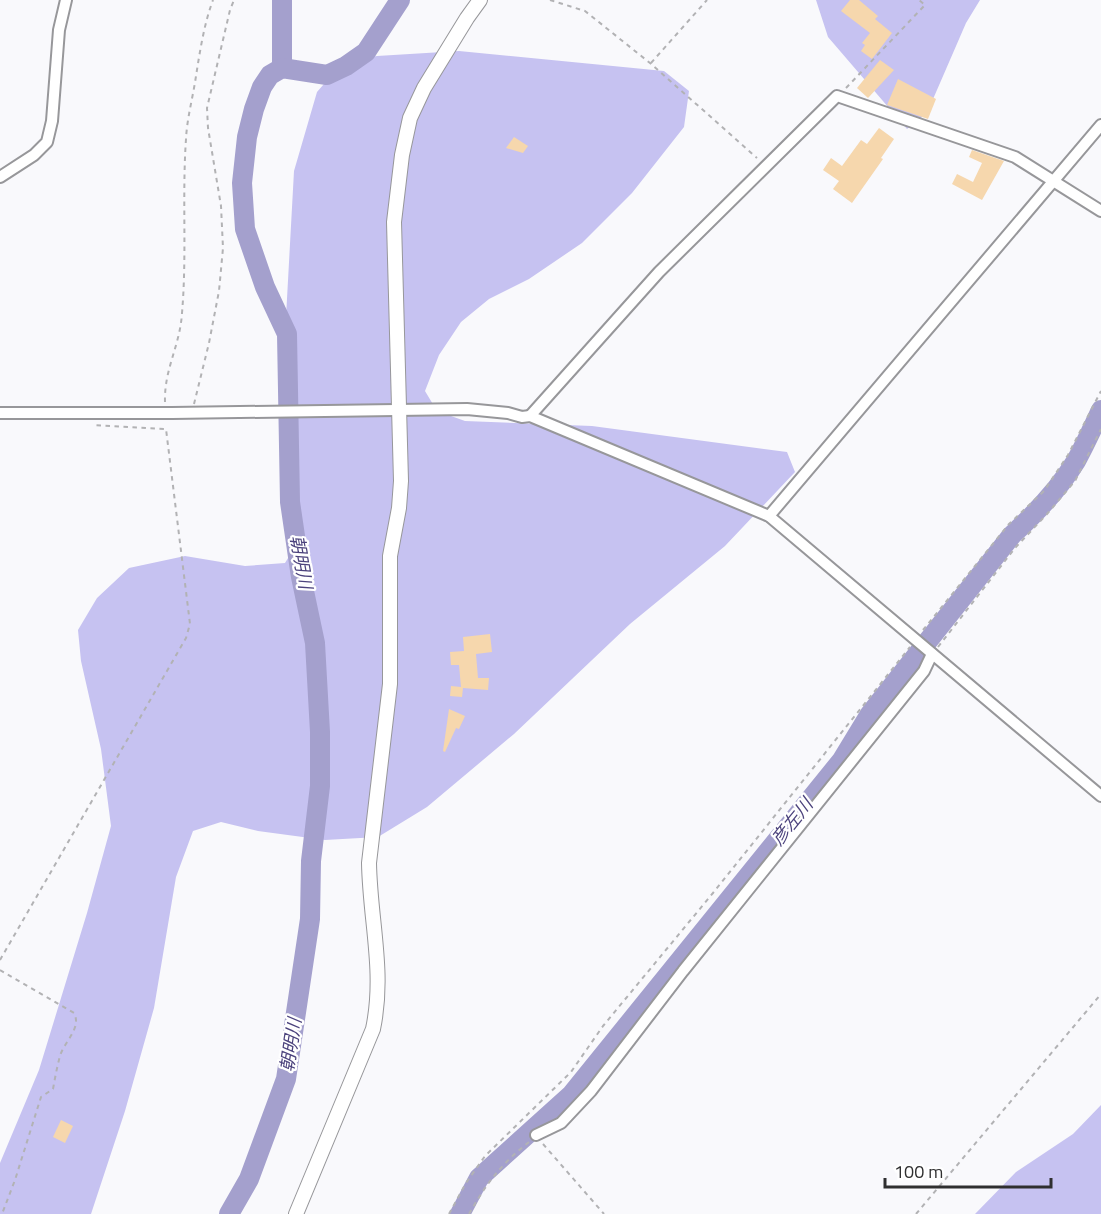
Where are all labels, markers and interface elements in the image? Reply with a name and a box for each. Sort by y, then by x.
water label: 朝明川 [284,533,320,593]
water label: 彦左川 [764,791,820,851]
water label: 朝明川 [273,1014,308,1074]
scale bar [885,1151,1052,1189]
text: 100 m [894,1158,943,1185]

